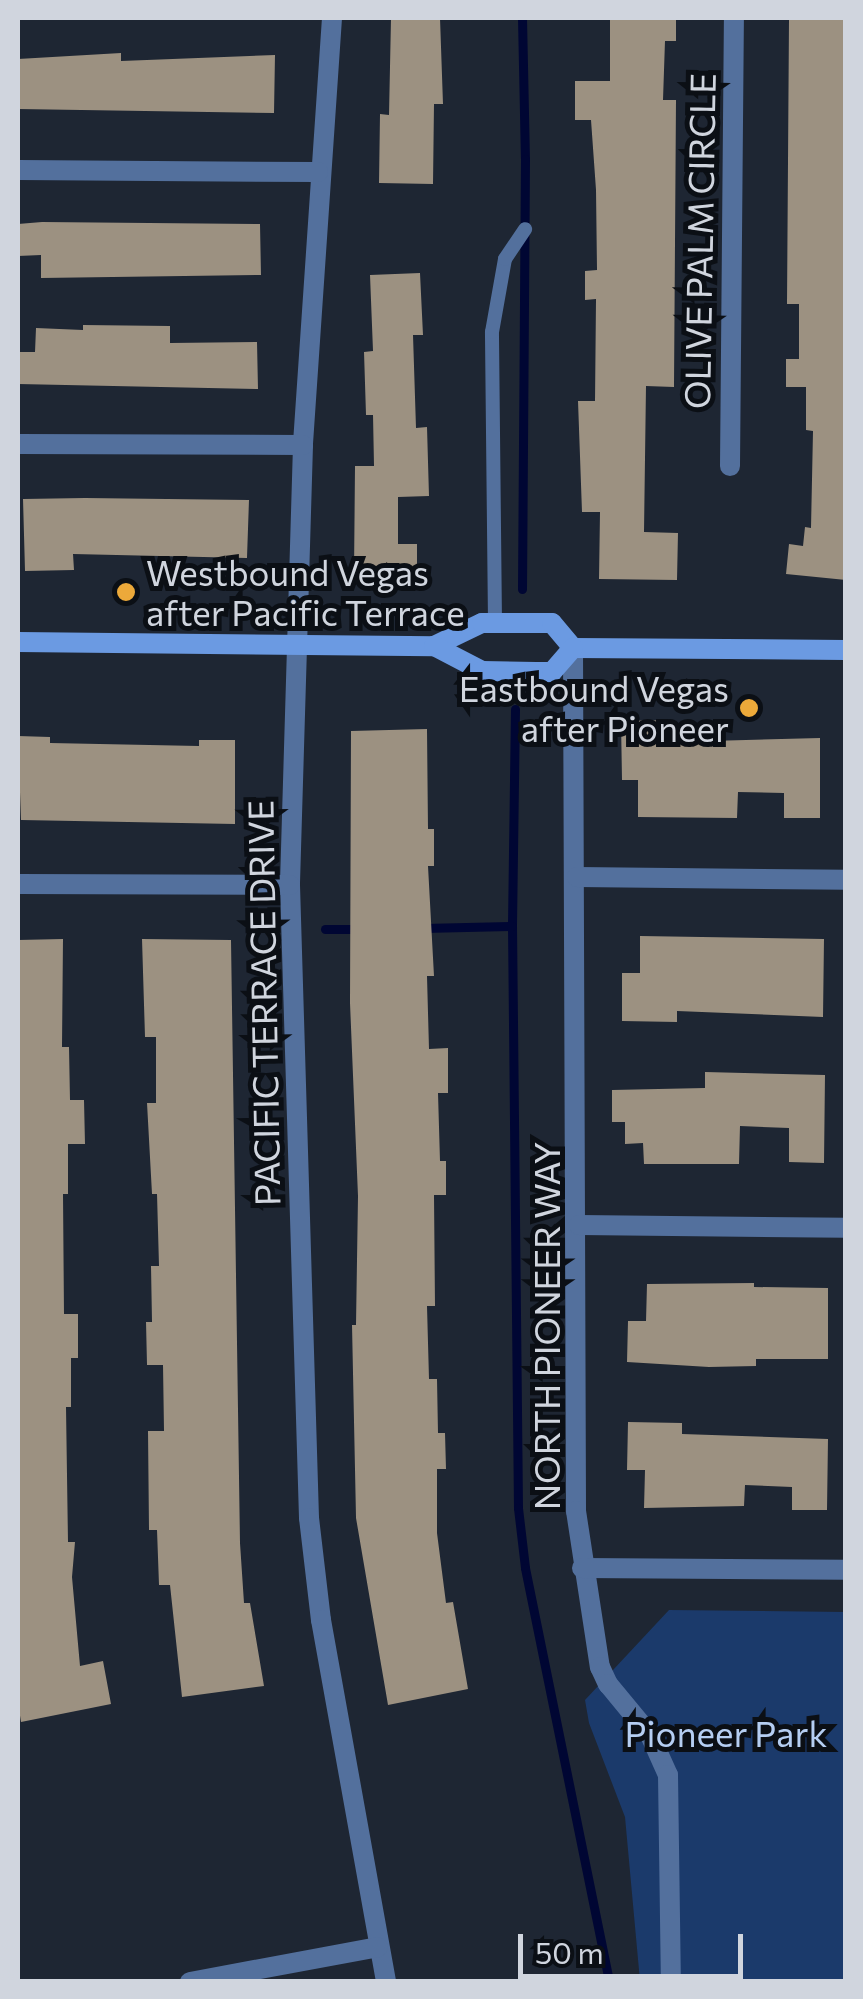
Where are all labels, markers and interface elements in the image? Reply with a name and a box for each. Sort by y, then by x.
street label: OLIVE PALM CIRCLE [675,73,723,409]
place label: Westbound Vegas after Pacific Terrace [146,551,465,633]
marker: Westbound Vegas after Pacific Terrace [115,581,137,603]
place label: Eastbound Vegas after Pioneer [459,667,729,749]
marker: Eastbound Vegas after Pioneer [738,697,760,719]
street label: PACIFIC TERRACE DRIVE [238,800,288,1206]
street label: NORTH PIONEER WAY [525,1142,567,1510]
park label: Pioneer Park [625,1712,827,1754]
scale bar [523,1914,748,1976]
text: 50 m [535,1933,604,1970]

